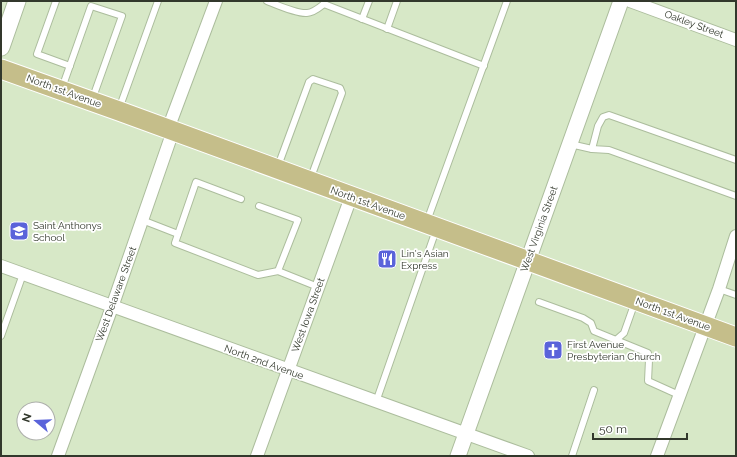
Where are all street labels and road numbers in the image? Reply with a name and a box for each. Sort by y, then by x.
street label: Oakley Street [663,8,726,40]
street label: North 1st Avenue [25,72,103,110]
street label: North 1st Avenue [329,184,407,222]
street label: West Virginia Street [518,184,560,273]
street label: West Delaware Street [94,244,139,343]
street label: West Iowa Street [289,276,327,354]
street label: North 1st Avenue [634,295,712,333]
street label: North 2nd Avenue [223,343,305,381]

